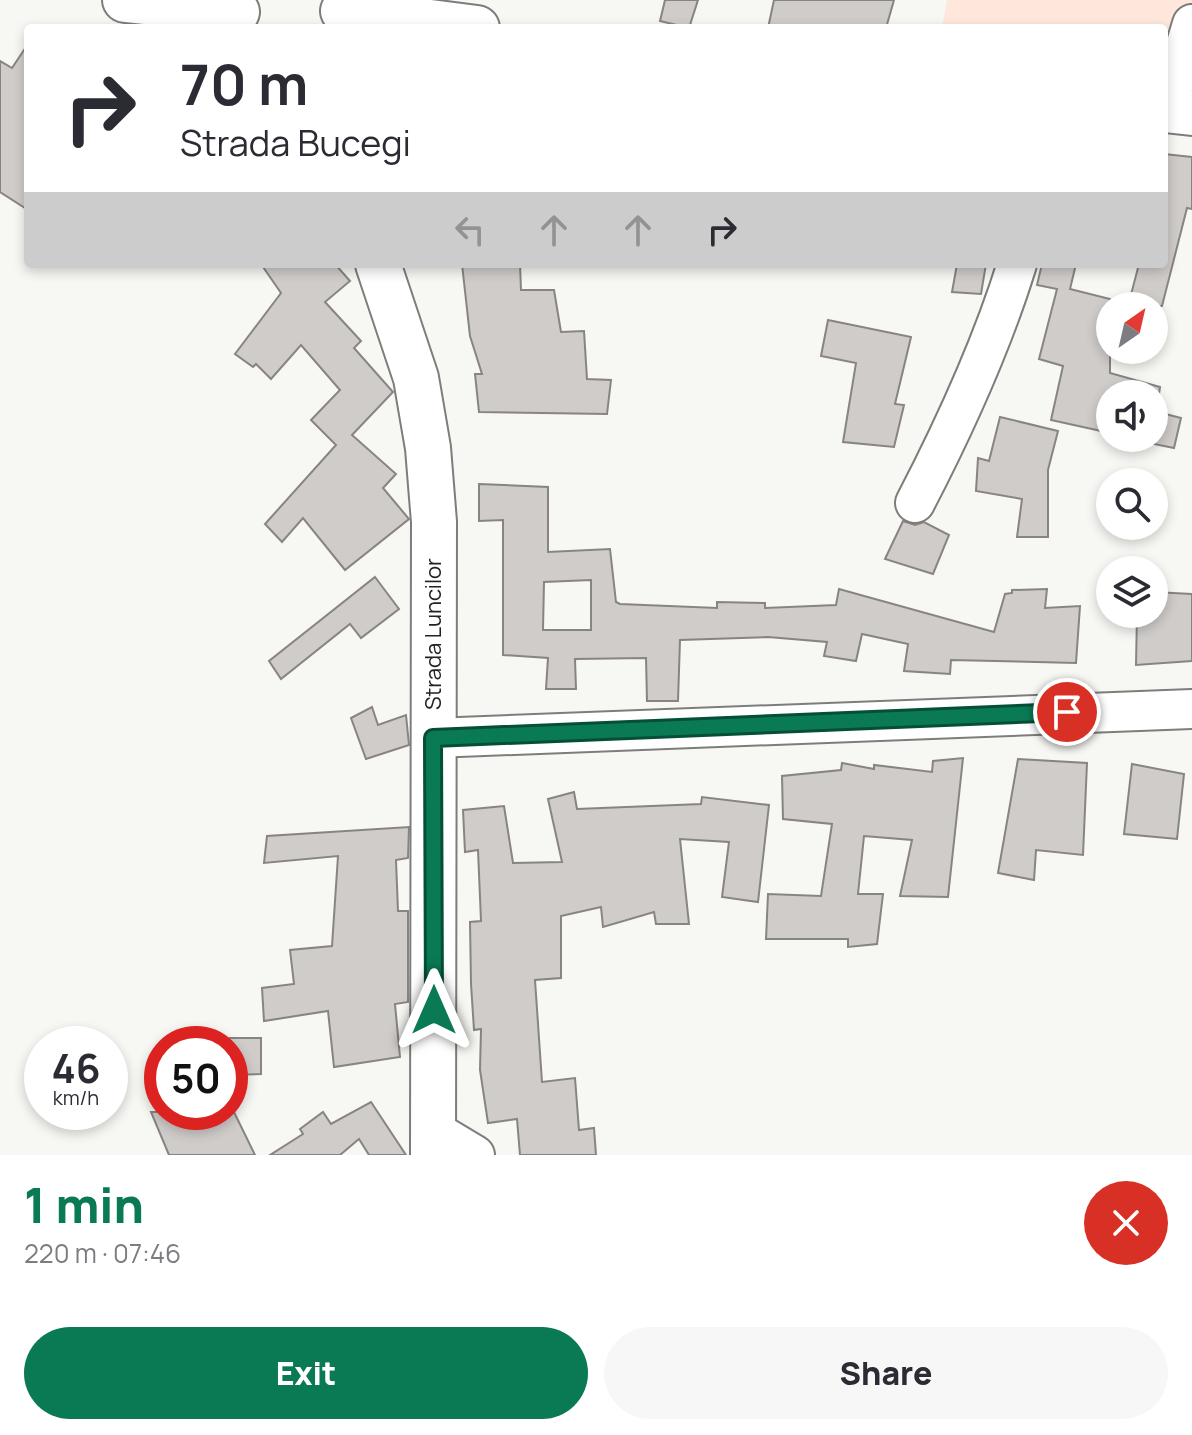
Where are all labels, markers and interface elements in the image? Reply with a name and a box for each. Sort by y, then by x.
text: 70 m [180,45,308,122]
icon: right [48,56,152,160]
text: Strada Bucegi [180,118,411,167]
icon: left [448,208,492,252]
icon: ahead [532,208,576,252]
icon: ahead [616,208,660,252]
icon: right [700,208,744,252]
north arrow [1096,292,1168,364]
map controls [1096,292,1168,628]
button: sound [1096,380,1168,452]
button: search [1096,468,1168,540]
button: layers [1096,556,1168,628]
street label: Strada Luncilor [418,558,448,710]
pin [1033,678,1101,746]
icon: arrive [1045,690,1089,734]
position arrow [392,968,476,1052]
speed limit sign: 50 [144,1026,248,1130]
text: 46 [51,1040,101,1095]
text: km/h [53,1084,99,1111]
text: 1 min [24,1172,144,1237]
button: close [1084,1181,1168,1265]
text: 220 m · 07:46 [24,1235,181,1271]
button: Exit [24,1327,588,1419]
button: Share [604,1327,1168,1419]

